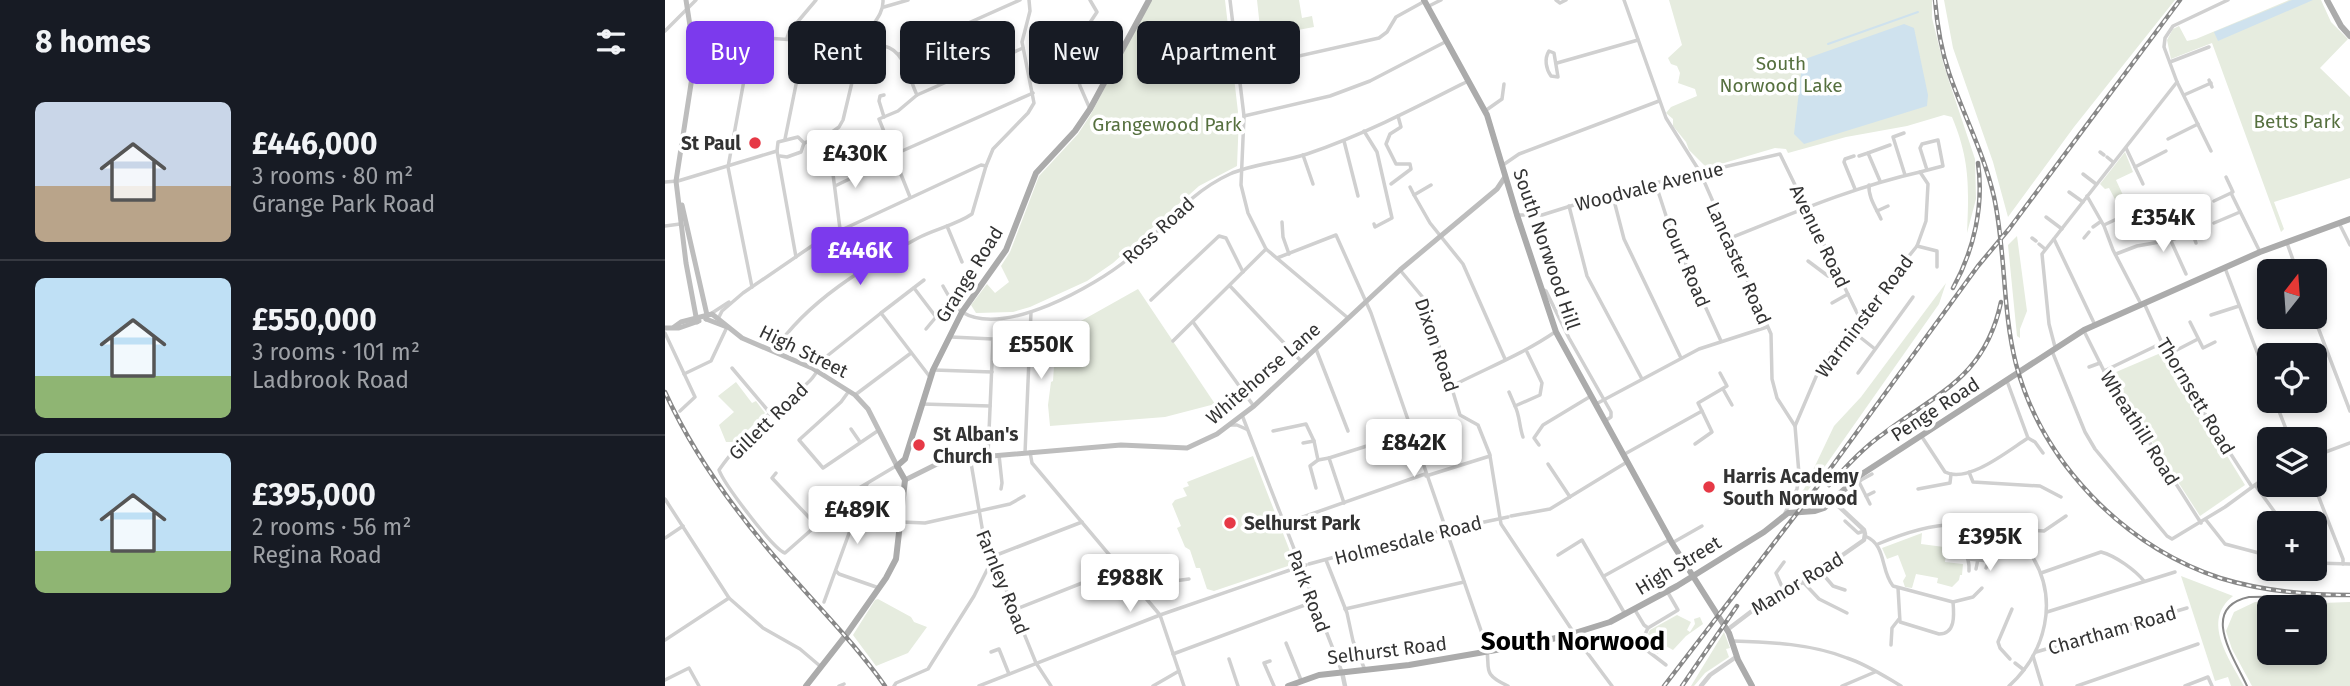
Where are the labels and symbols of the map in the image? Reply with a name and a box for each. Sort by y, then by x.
park label: South Norwood Lake [1719,52,1843,97]
park label: Betts Park [2254,110,2341,133]
park label: Grangewood Park [1092,113,1242,136]
pin: £430K [806,130,904,190]
place label: St Paul [681,132,741,155]
marker: St Paul [747,135,763,151]
street label: Woodvale Avenue [1573,157,1726,216]
street label: South Norwood Hill [1508,166,1585,333]
street label: Avenue Road [1785,181,1854,292]
street label: Ross Road [1118,192,1199,269]
pin: £354K [2114,194,2212,254]
street label: Lancaster Road [1701,198,1776,328]
street label: Court Road [1656,214,1715,311]
street label: Grange Road [931,222,1008,327]
pin: £446K [811,228,909,287]
street label: Warminster Road [1811,250,1918,382]
north arrow [2257,259,2327,329]
street label: Dixon Road [1410,295,1463,395]
street label: Whitehorse Lane [1202,318,1325,429]
street label: High Street [756,320,852,383]
pin: £550K [992,322,1090,381]
street label: Thornsett Road [2152,334,2240,459]
street label: Wheathill Road [2095,367,2184,490]
street label: Penge Road [1887,372,1984,447]
street label: Gillett Road [724,378,813,465]
pin: £842K [1365,420,1463,479]
place label: St Alban's Church [933,423,1018,468]
marker: St Alban's Church [911,437,927,453]
place label: Harris Academy South Norwood [1723,465,1859,510]
marker: Harris Academy South Norwood [1701,479,1717,495]
pin: £489K [808,486,906,546]
street label: Holmesdale Road [1332,511,1484,570]
place label: Selhurst Park [1244,512,1361,535]
pin: £395K [1941,514,2039,573]
marker: Selhurst Park [1222,515,1238,531]
street label: Farnley Road [971,526,1034,638]
street label: High Street [1631,531,1725,600]
street label: Park Road [1282,547,1335,636]
street label: Manor Road [1747,547,1848,620]
pin: £988K [1081,554,1179,614]
street label: Chartham Road [2045,601,2179,660]
district label: South Norwood [1481,626,1665,657]
street label: Selhurst Road [1326,632,1448,669]

